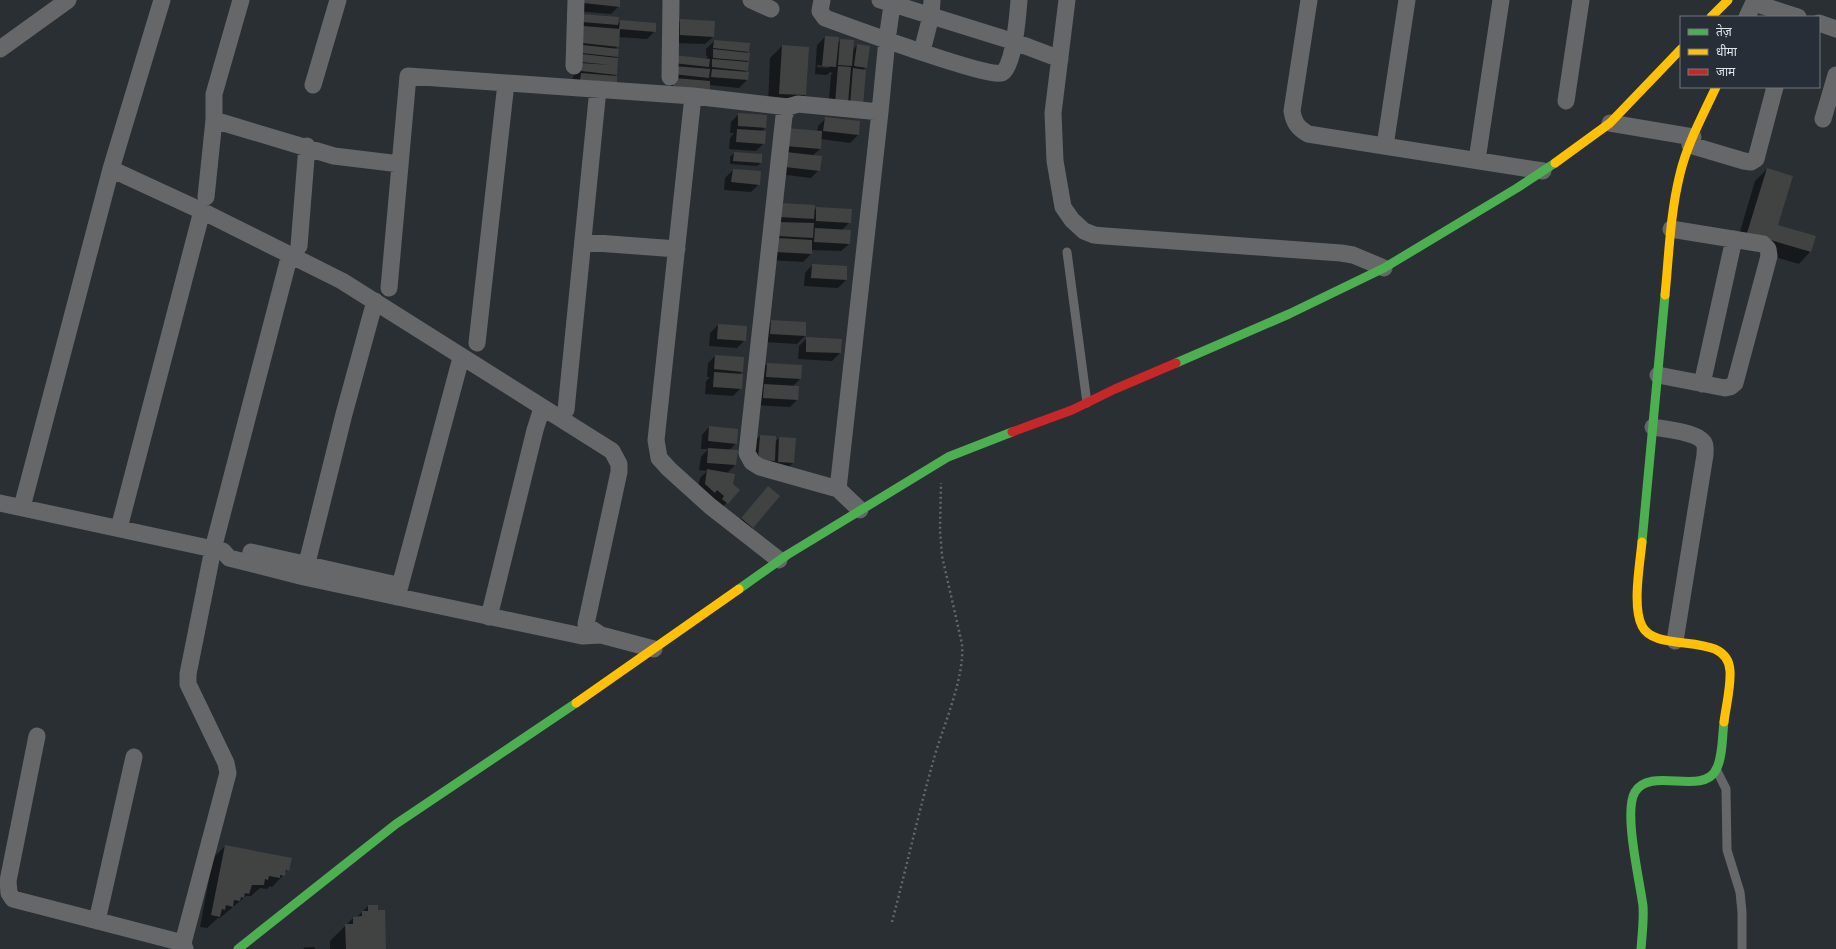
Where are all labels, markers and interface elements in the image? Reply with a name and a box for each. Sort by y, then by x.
legend [1680,16,1820,88]
text: तेज़ [1716,24,1733,39]
text: धीमा [1716,44,1738,59]
text: जाम [1716,65,1736,79]

